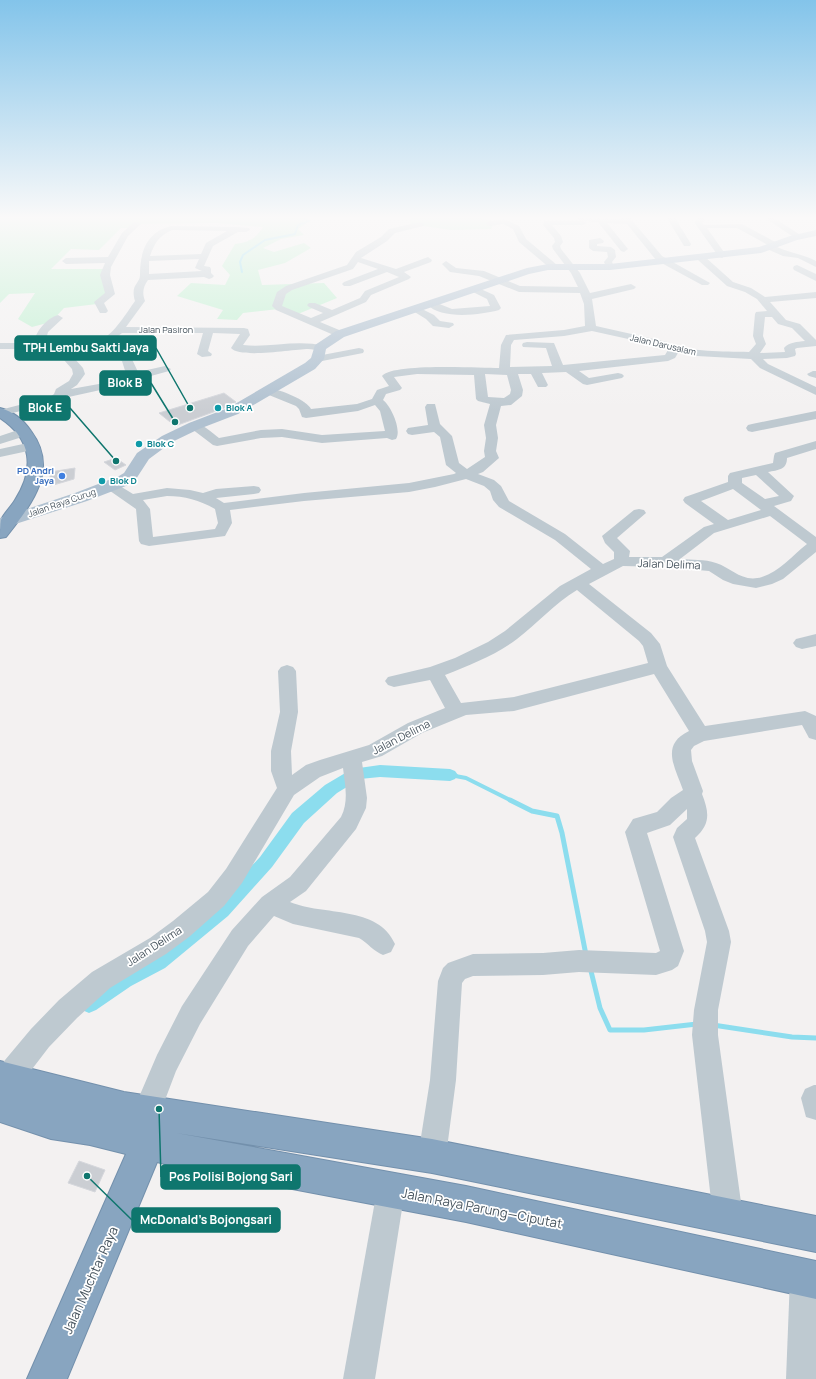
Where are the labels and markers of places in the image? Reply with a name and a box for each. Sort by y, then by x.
callout: TPH Lembu Sakti Jaya [15,336,156,360]
callout: Blok B [100,371,151,395]
callout: Blok E [20,396,70,420]
place label: Blok A [226,401,252,414]
marker: Blok A [213,403,223,413]
place label: Blok C [147,437,174,450]
marker: Blok C [134,439,144,449]
place label: PD Andri Jaya [17,464,54,487]
marker: PD Andri Jaya [57,471,67,481]
place label: Blok D [110,474,137,487]
marker: Blok D [97,476,107,486]
callout: Pos Polisi Bojong Sari [161,1165,300,1189]
callout: McDonald's Bojongsari [132,1208,280,1232]

